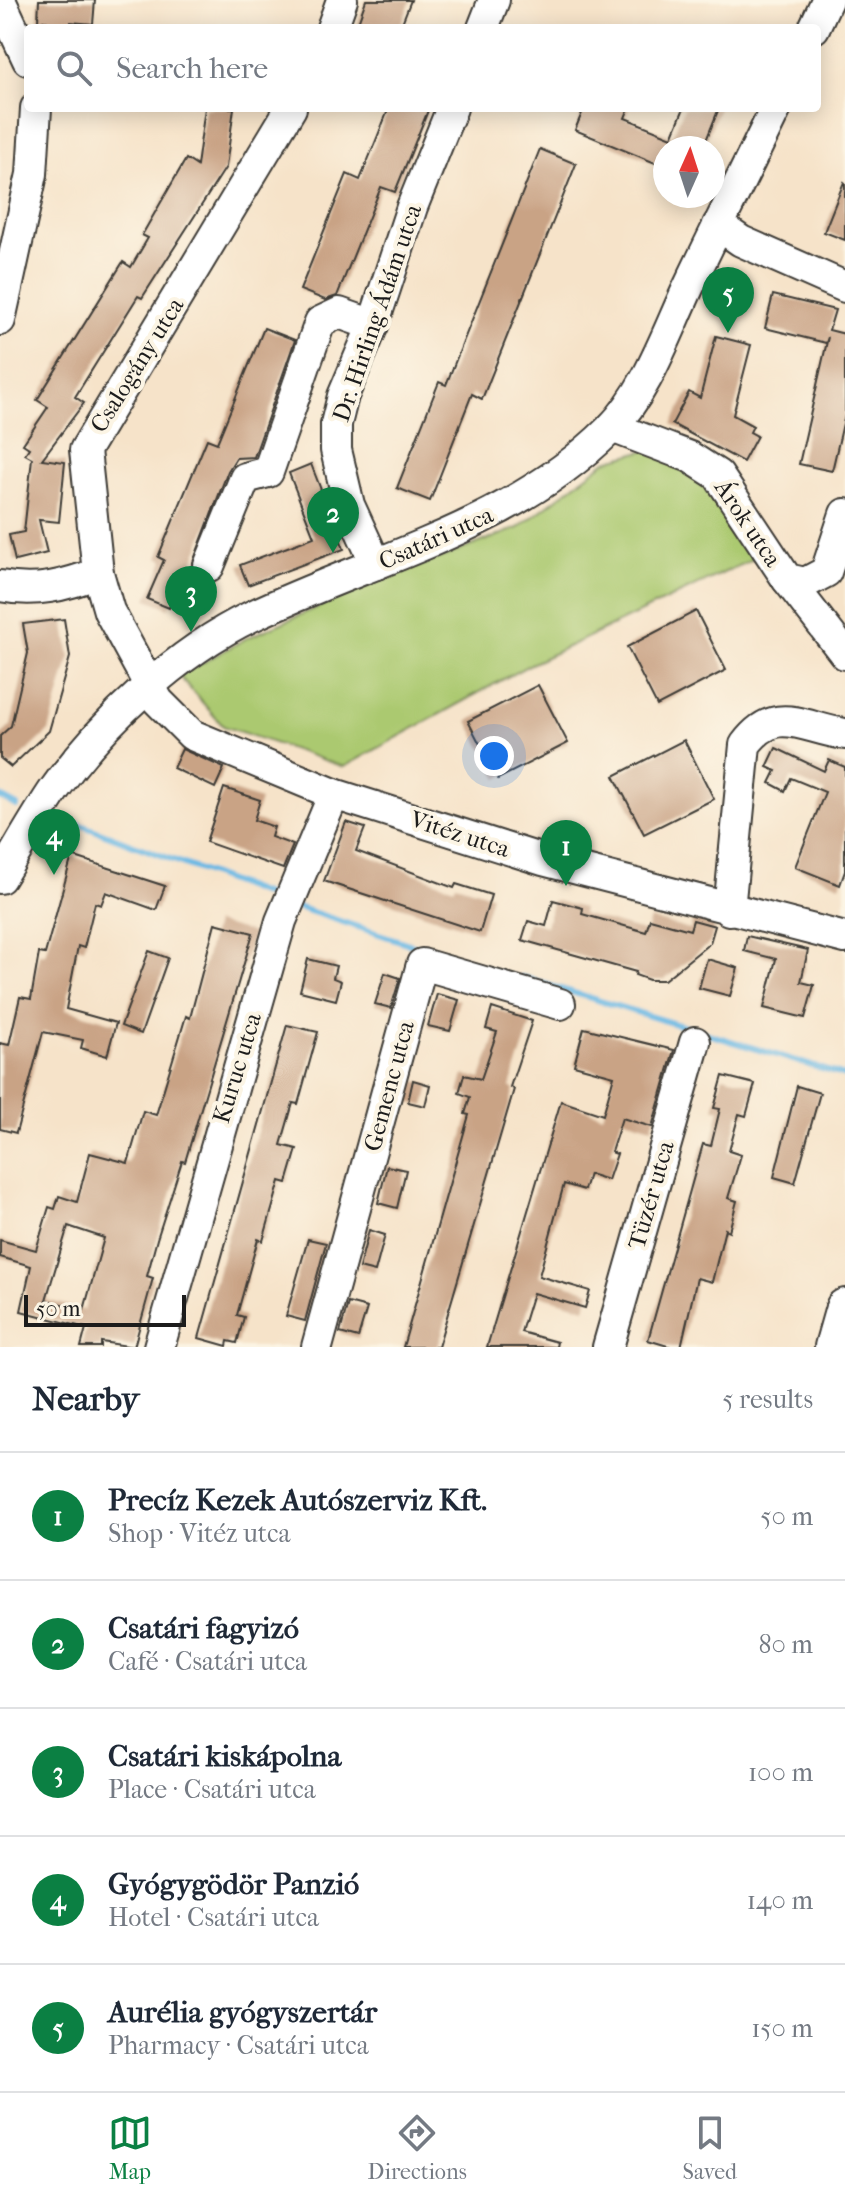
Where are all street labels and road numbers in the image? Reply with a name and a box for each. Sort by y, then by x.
street label: Dr. Hirling Ádám utca [326,200,428,425]
street label: Csalogány utca [84,292,190,438]
street label: Árok utca [708,473,789,573]
street label: Csatári utca [375,500,498,576]
street label: Vitéz utca [406,805,514,863]
street label: Kuruc utca [207,1009,267,1126]
street label: Gemenc utca [358,1017,420,1154]
street label: Tüzér utca [622,1137,680,1252]

